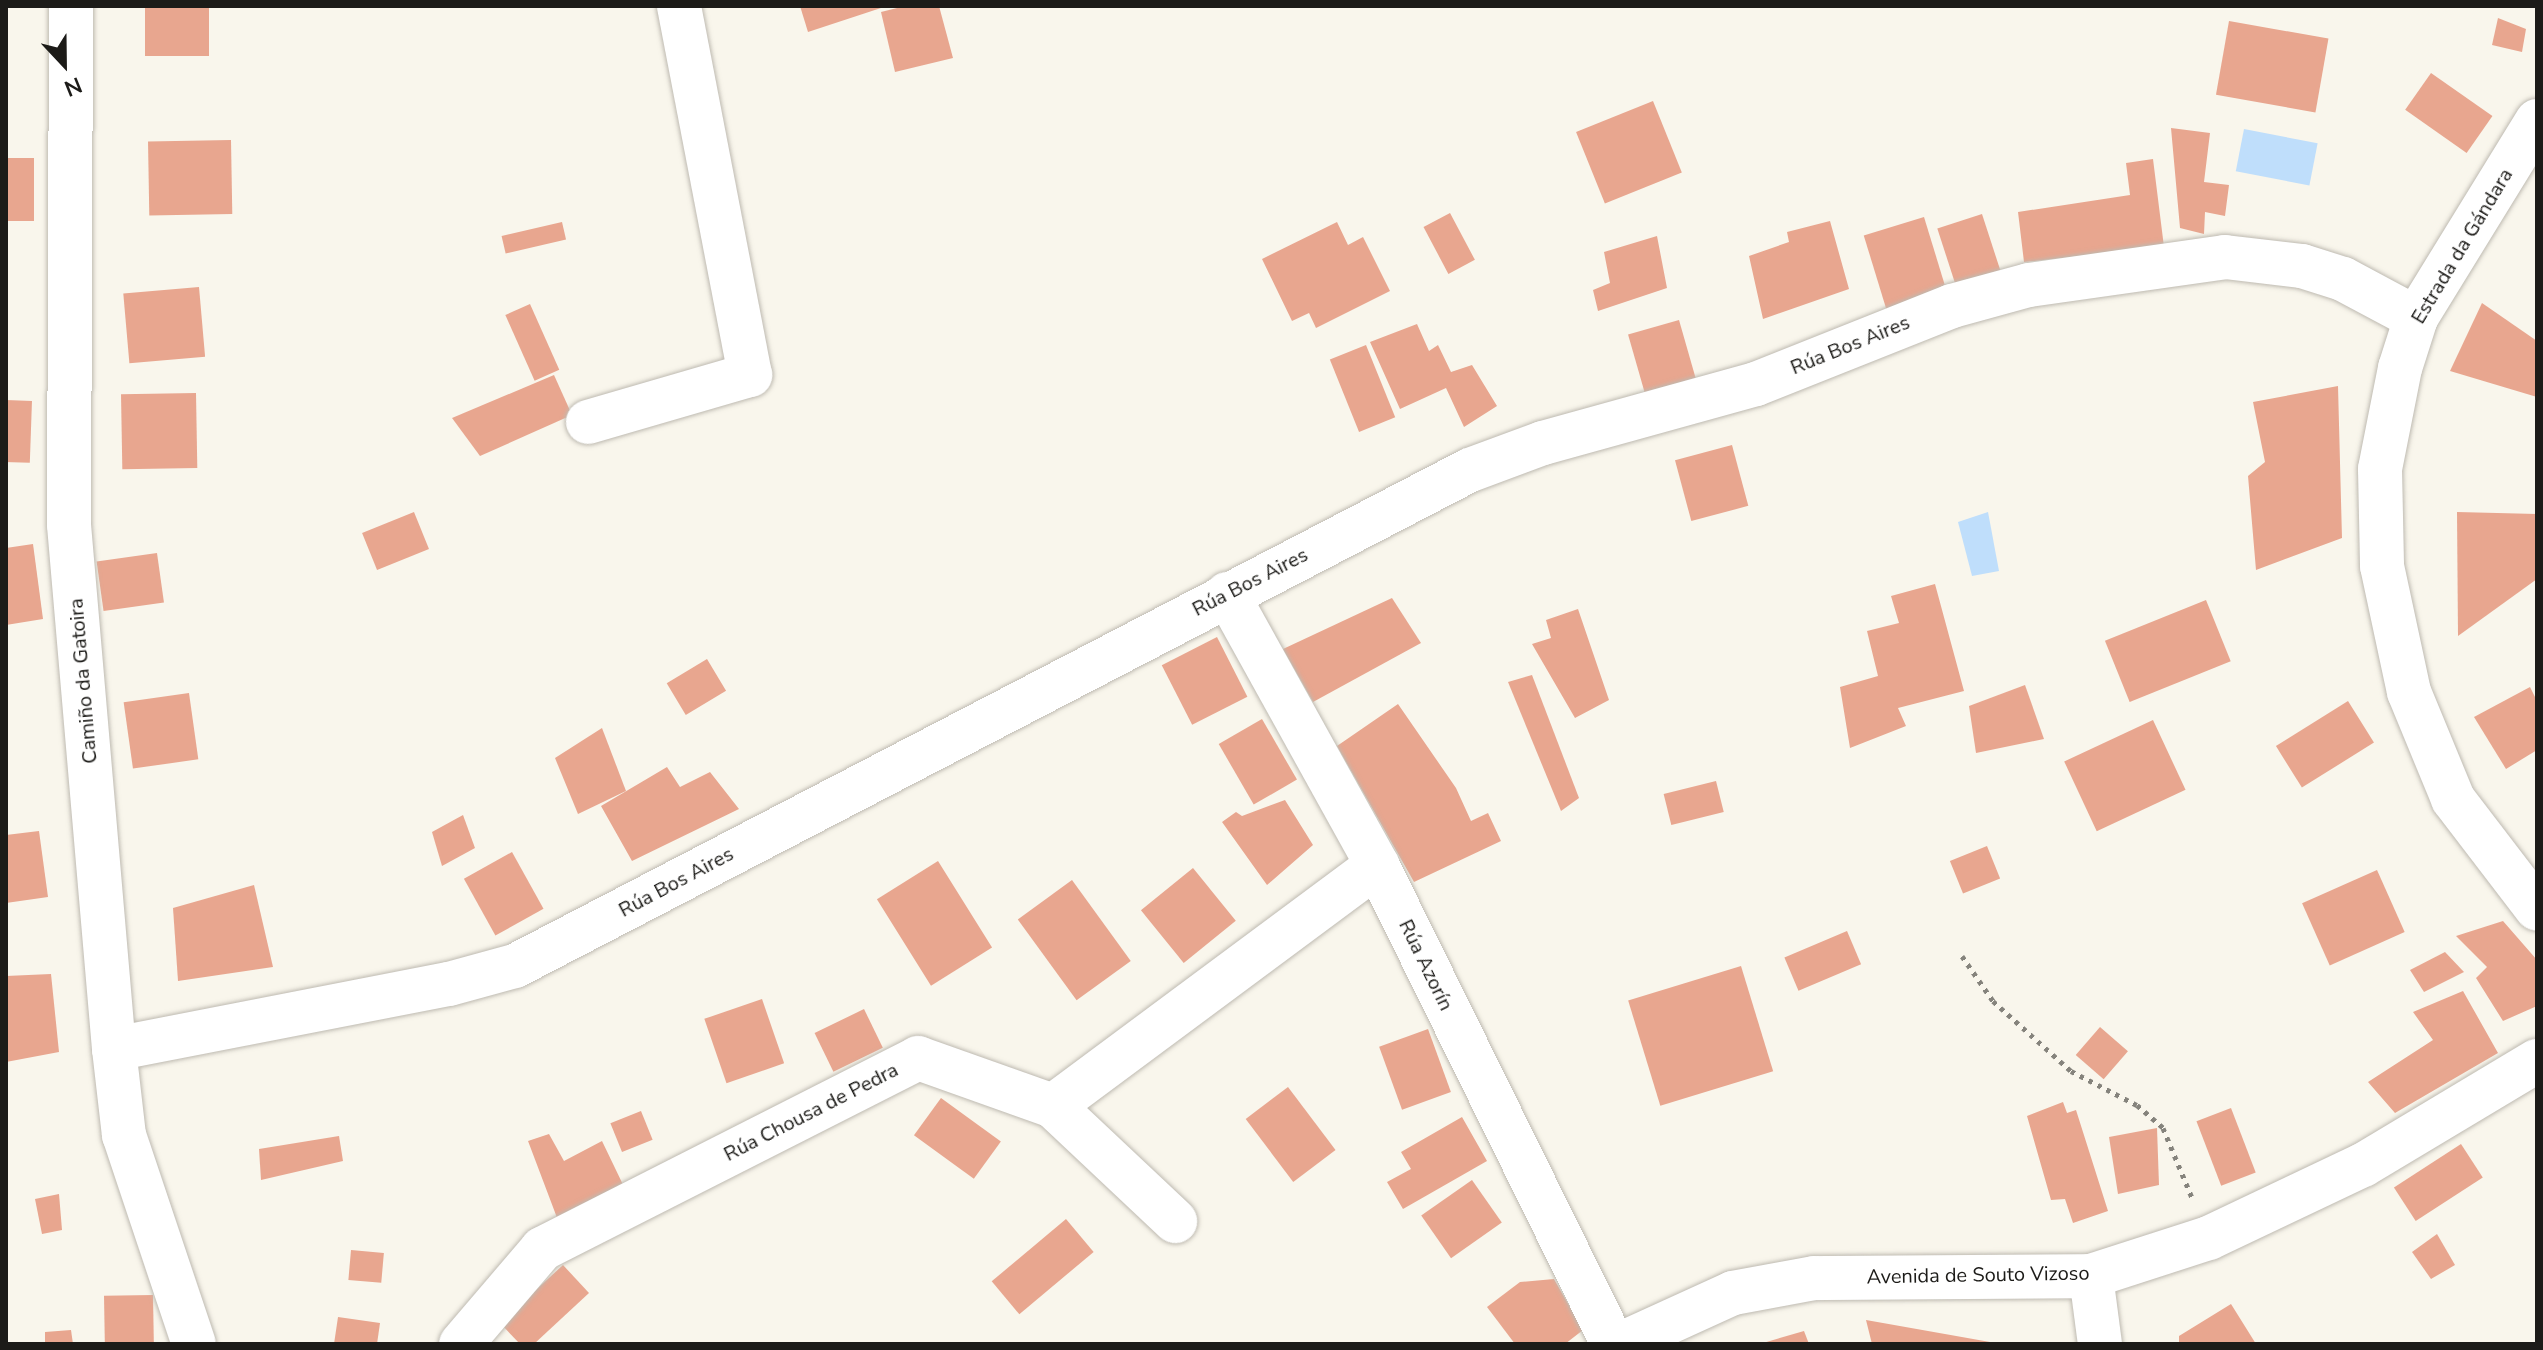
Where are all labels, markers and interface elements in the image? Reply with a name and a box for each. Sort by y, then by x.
north arrow [24,24,104,104]
text: N [60,69,86,103]
street label: Estrada da Gándara [2406,164,2518,328]
street label: Rúa Bos Aires [1787,310,1913,380]
street label: Rúa Bos Aires [1188,543,1312,621]
street label: Camiño da Gatoira [64,597,102,765]
street label: Rúa Bos Aires [615,842,737,922]
street label: Rúa Azorín [1394,916,1458,1014]
street label: Rúa Chousa de Pedra [720,1058,902,1166]
street label: Avenida de Souto Vizoso [1866,1261,2090,1289]

